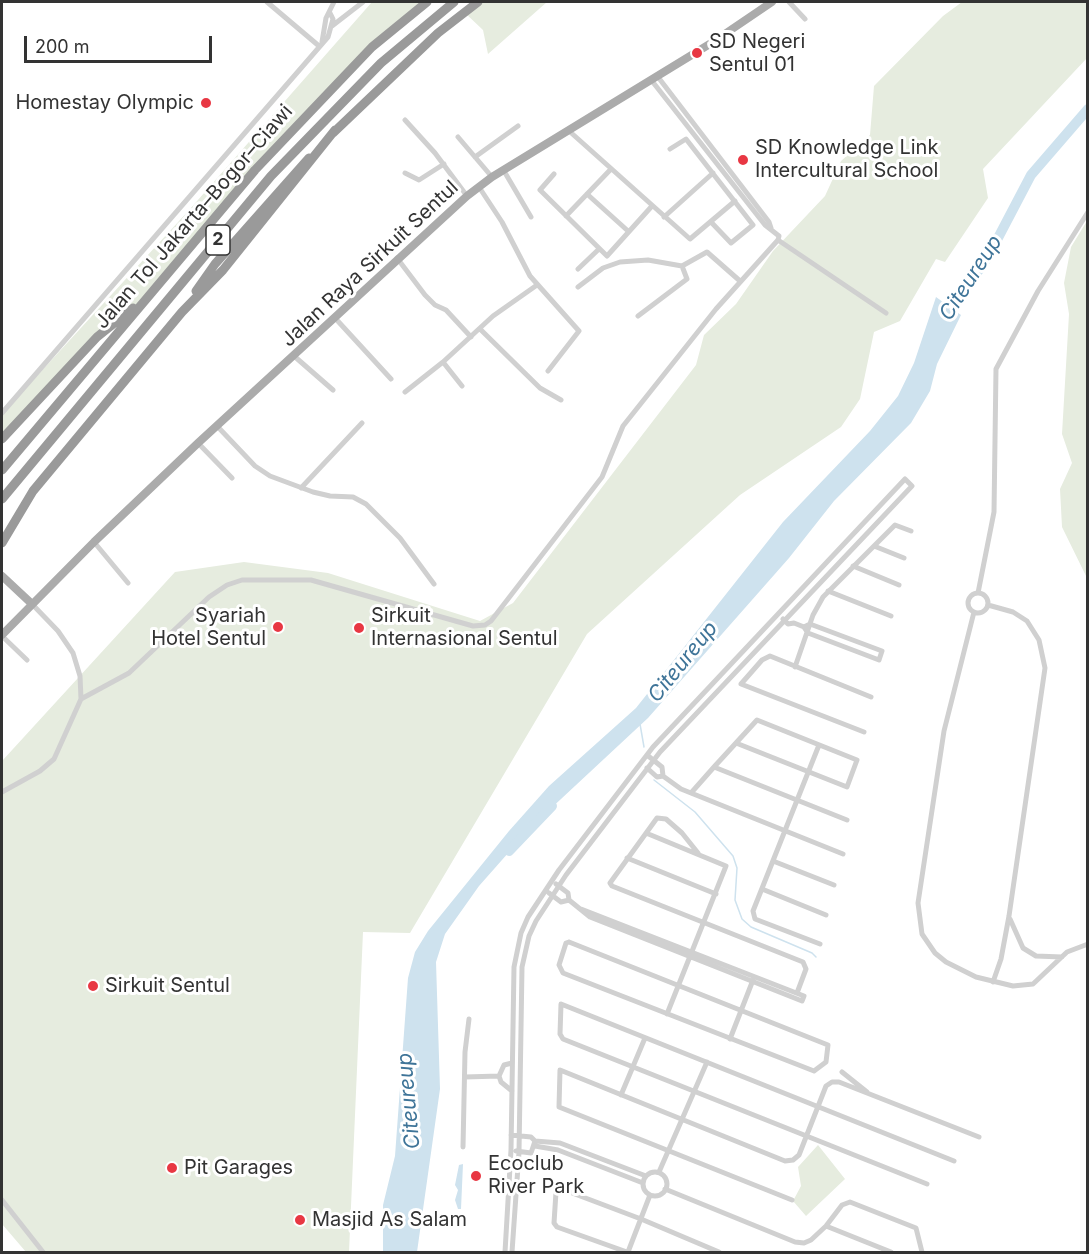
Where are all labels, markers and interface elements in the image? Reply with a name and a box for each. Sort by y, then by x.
scale bar [27,24,214,62]
place label: SD Negeri Sentul 01 [709,30,805,77]
text: 200 m [35,36,90,57]
marker: SD Negeri Sentul 01 [690,46,704,60]
place label: Homestay Olympic [15,91,194,115]
marker: Homestay Olympic [199,96,213,110]
street label: Jalan Tol Jakarta–Bogor–Ciawi [90,100,298,334]
place label: SD Knowledge Link Intercultural School [755,136,938,183]
marker: SD Knowledge Link Intercultural School [736,153,750,167]
street label: Jalan Raya Sirkuit Sentul [277,176,463,352]
road number: 2 [206,225,230,255]
water label: Citeureup [934,231,1008,325]
place label: Syariah Hotel Sentul [151,604,266,651]
place label: Sirkuit Internasional Sentul [371,604,558,651]
water label: Citeureup [643,617,723,707]
marker: Syariah Hotel Sentul [271,620,285,634]
marker: Sirkuit Internasional Sentul [352,621,366,635]
place label: Sirkuit Sentul [105,974,230,998]
marker: Sirkuit Sentul [86,979,100,993]
water label: Citeureup [392,1052,426,1150]
place label: Ecoclub River Park [488,1152,584,1199]
place label: Pit Garages [184,1156,293,1180]
marker: Pit Garages [165,1161,179,1175]
marker: Ecoclub River Park [469,1169,483,1183]
place label: Masjid As Salam [312,1208,467,1232]
marker: Masjid As Salam [293,1213,307,1227]

